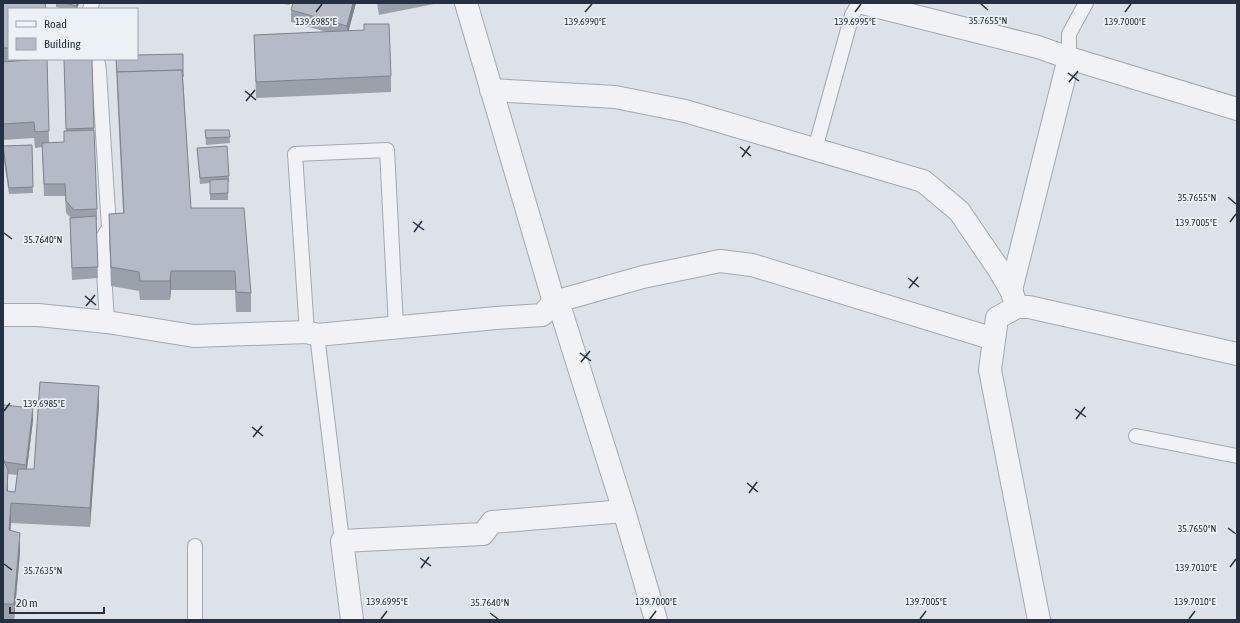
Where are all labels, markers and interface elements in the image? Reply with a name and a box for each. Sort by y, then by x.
legend [8,8,138,60]
text: 35.7655°N [969,15,1007,26]
text: 139.6985°E [295,16,338,27]
text: 139.6990°E [564,16,607,27]
text: 139.6995°E [834,16,877,27]
text: 139.7000°E [1104,16,1147,27]
text: Road [44,17,67,31]
text: Building [44,37,82,51]
text: 35.7655°N [1178,192,1216,203]
text: 139.7005°E [1175,217,1218,228]
text: 35.7640°N [24,234,62,245]
text: 139.6985°E [23,398,66,409]
text: 35.7650°N [1178,523,1216,534]
text: 139.7010°E [1175,562,1218,573]
text: 35.7635°N [24,565,62,576]
scale bar [10,589,104,615]
text: 20 m [16,596,38,610]
text: 139.6995°E [366,596,409,607]
text: 139.7000°E [635,596,678,607]
text: 139.7005°E [905,596,948,607]
text: 139.7010°E [1174,596,1217,607]
text: 35.7640°N [471,597,509,608]

